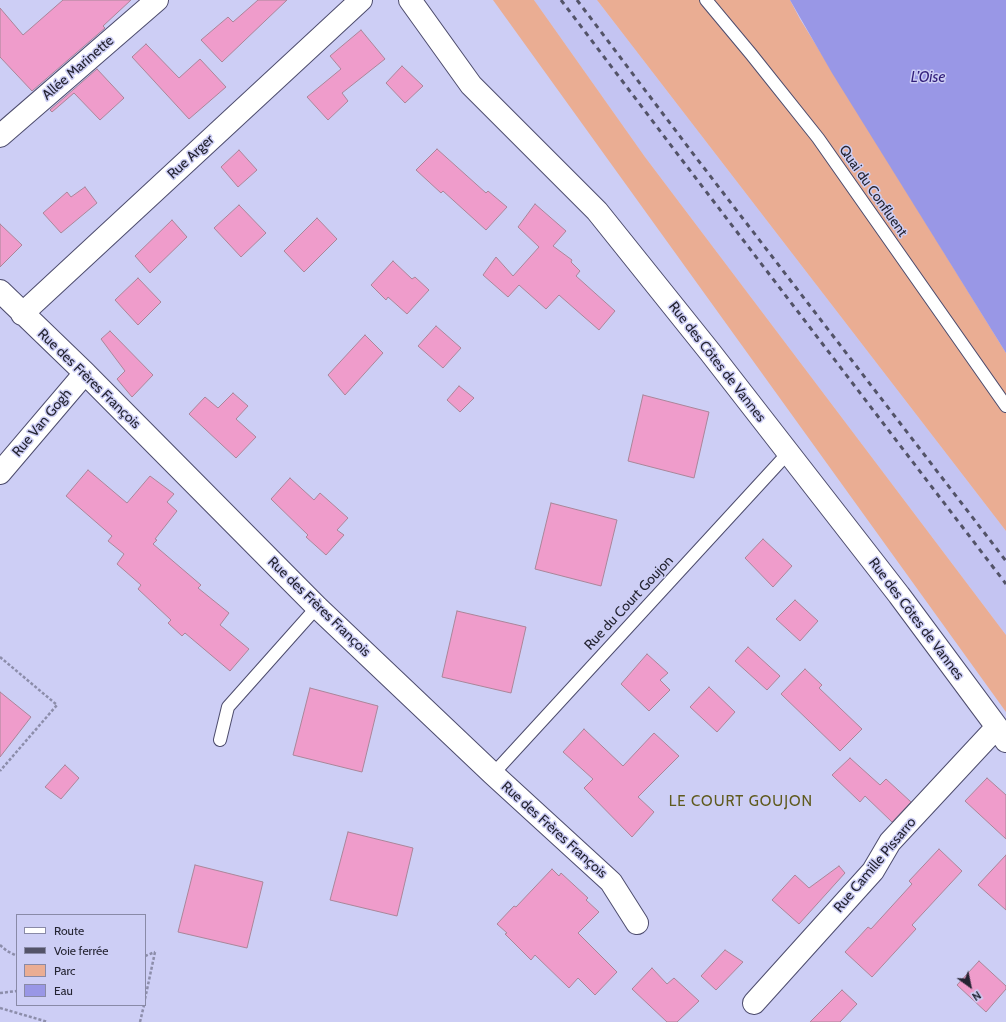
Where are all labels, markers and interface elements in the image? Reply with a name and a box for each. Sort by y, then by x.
street label: Allée Marinette [39,32,117,104]
water label: L’Oise [911,69,945,87]
street label: Rue Arger [164,131,218,183]
street label: Quai du Confluent [835,142,911,240]
street label: Rue des Côtes de Vannes [665,299,769,425]
street label: Rue des Frères François [34,326,144,432]
street label: Rue Van Gogh [9,386,75,460]
street label: Rue du Court Goujon [581,552,677,654]
street label: Rue des Frères François [264,554,374,660]
street label: Rue des Côtes de Vannes [865,555,967,683]
street label: Rue des Frères François [498,778,610,882]
district label: LE COURT GOUJON [669,793,813,811]
street label: Rue Camille Pissarro [830,814,920,916]
legend [16,914,146,1006]
text: Route [54,923,84,938]
text: Voie ferrée [54,943,108,958]
text: Parc [54,963,76,978]
north arrow [950,966,990,1006]
text: Eau [54,983,73,998]
text: N [969,988,984,1004]

